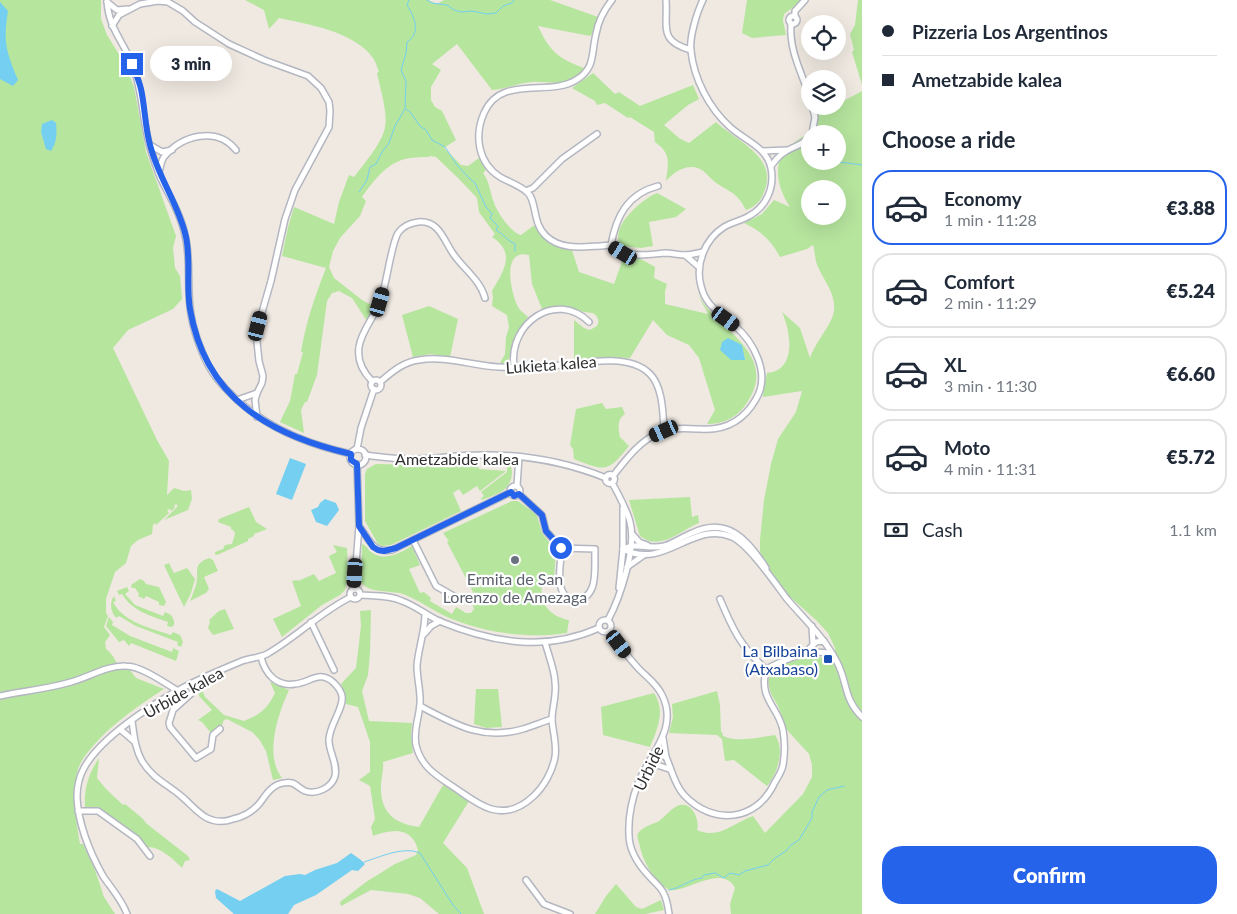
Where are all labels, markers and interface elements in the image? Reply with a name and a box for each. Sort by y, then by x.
map controls [801,15,846,225]
button: locate [801,15,846,60]
text: Pizzeria Los Argentinos [912,20,1108,43]
callout: 3 min [150,46,232,82]
route end [121,53,143,75]
text: 3 min [171,54,211,73]
text: Ametzabide kalea [912,68,1062,91]
button: layers [801,70,846,115]
button: + [801,125,846,170]
text: Choose a ride [882,126,1016,153]
button: − [801,180,846,225]
icon: car [884,185,929,230]
text: Economy [944,187,1022,210]
text: €3.88 [1166,196,1215,219]
text: 1 min · 11:28 [944,210,1037,229]
car [606,239,639,267]
icon: car [884,268,929,313]
text: Comfort [944,270,1015,293]
text: €5.24 [1166,279,1215,302]
car [368,286,391,318]
text: 2 min · 11:29 [944,293,1037,312]
car [709,304,742,334]
car [247,310,268,342]
street label: Lukieta kalea [505,351,597,377]
icon: car [884,351,929,396]
text: XL [944,353,967,376]
text: €6.60 [1166,362,1215,385]
text: 3 min · 11:30 [944,376,1037,395]
car [647,418,680,444]
icon: car [884,434,929,479]
text: Moto [944,436,990,459]
text: €5.72 [1166,445,1215,468]
street label: Ametzabide kalea [395,449,519,468]
text: 4 min · 11:31 [944,459,1037,478]
icon: cash [882,516,910,544]
text: Cash [922,518,963,541]
text: 1.1 km [1169,520,1217,539]
route start [550,537,572,559]
marker: Ermita de San Lorenzo de Amezaga [509,554,521,566]
car [346,558,363,588]
place label: Ermita de San Lorenzo de Amezaga [443,569,587,606]
car [603,628,634,660]
place label: La Bilbaina (Atxabaso) [742,641,818,678]
marker: La Bilbaina (Atxabaso) [822,653,834,665]
street label: Urbide kalea [140,662,226,722]
street label: Urbide [629,742,667,794]
button: Confirm [882,846,1217,904]

